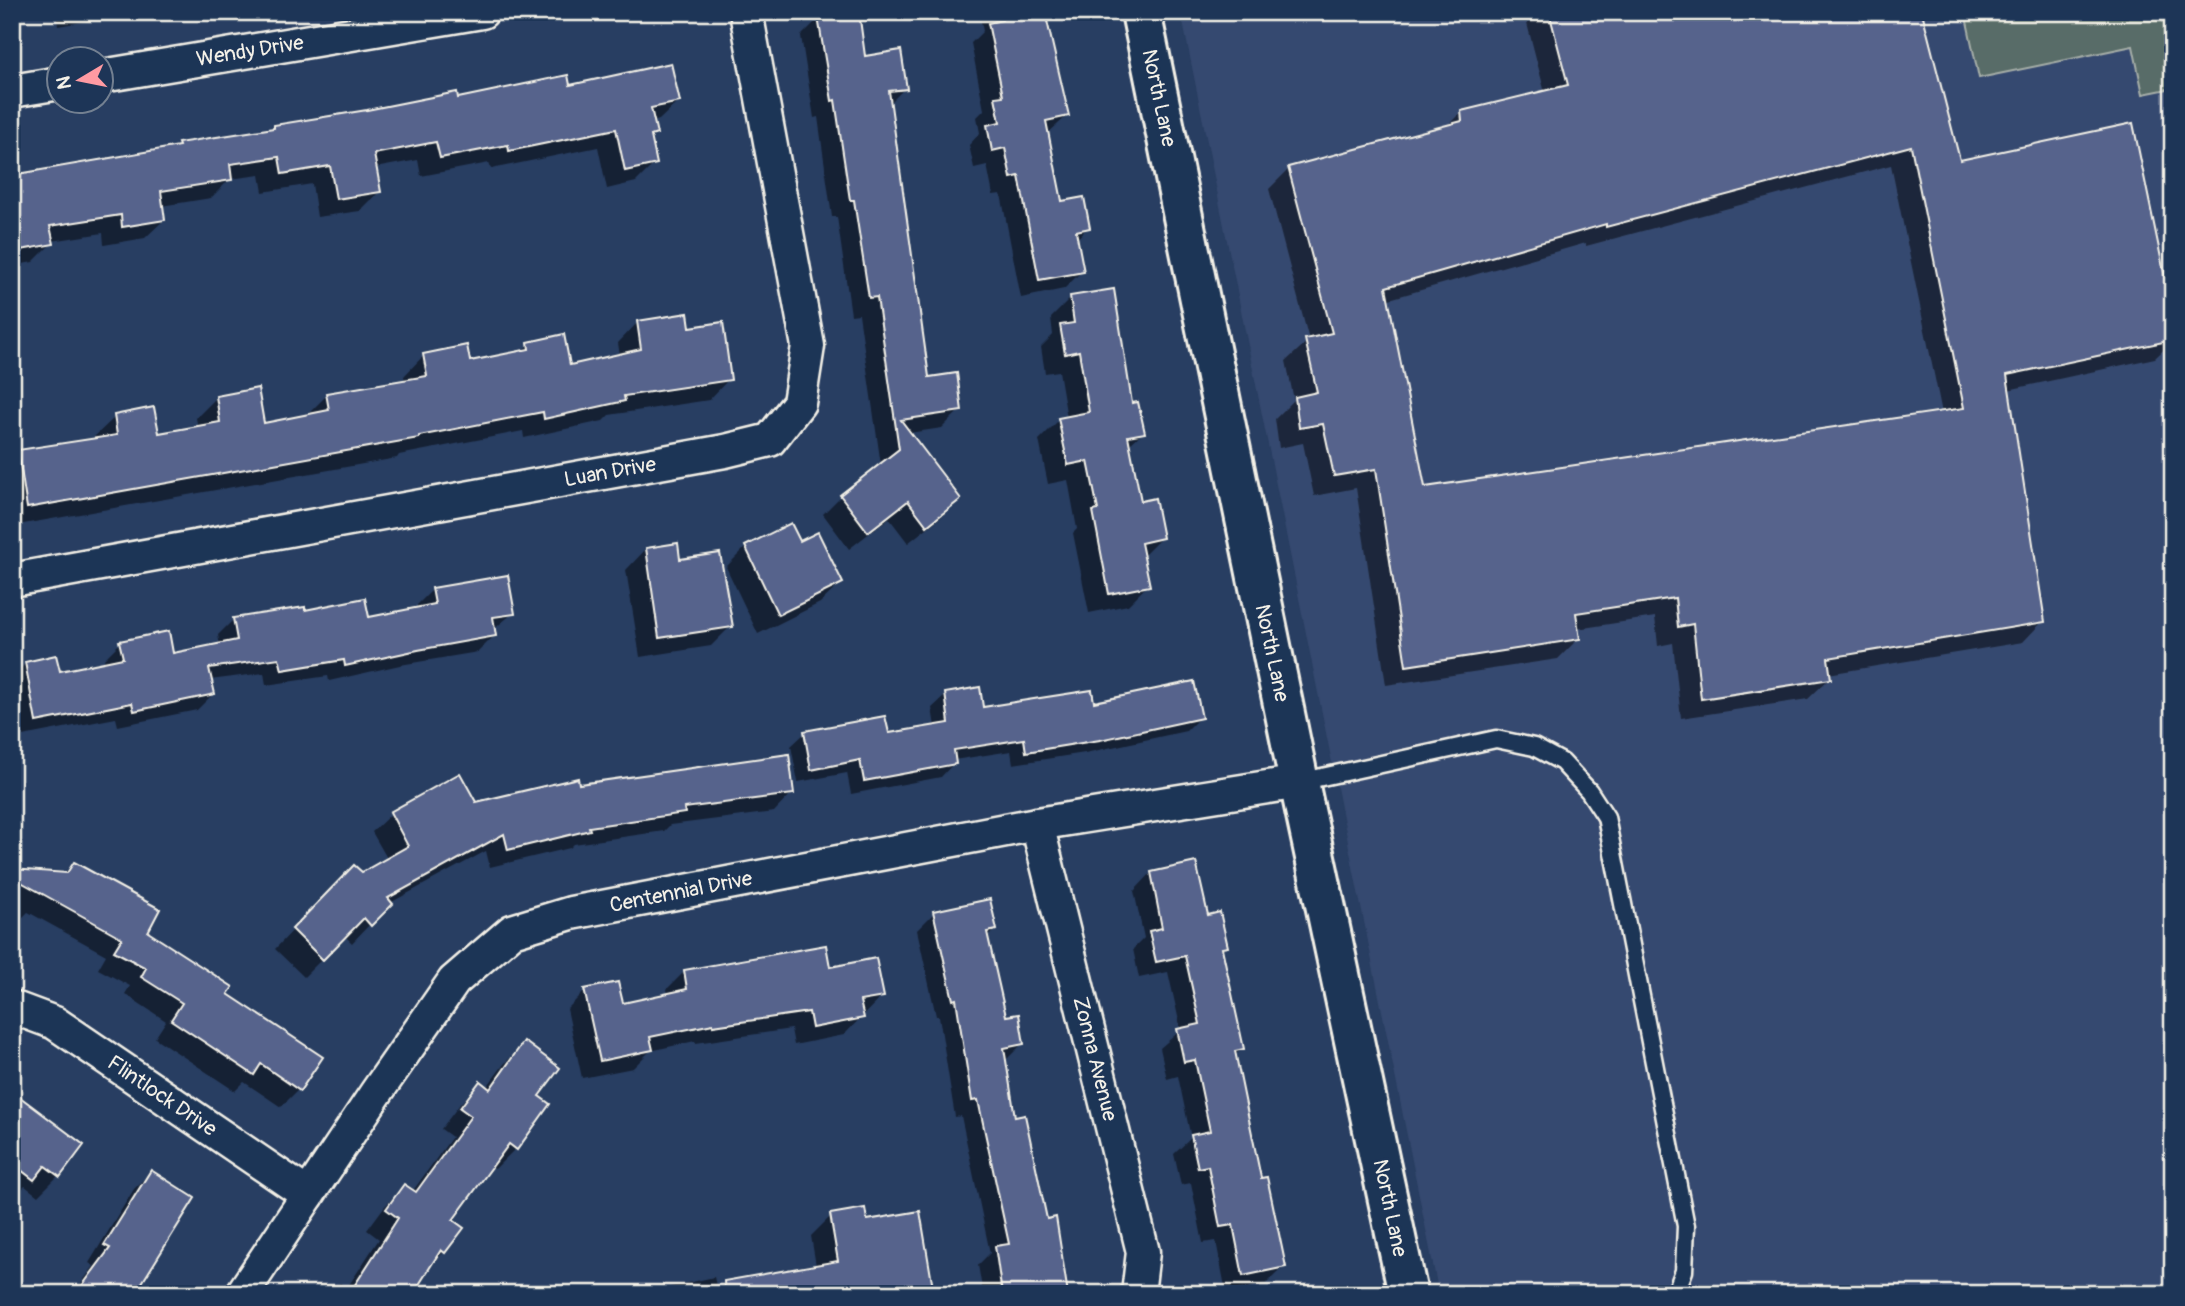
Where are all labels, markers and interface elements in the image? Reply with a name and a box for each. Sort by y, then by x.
street label: Wendy Drive [194,29,306,73]
north arrow [46,46,116,116]
street label: North Lane [1135,47,1183,150]
text: N [51,74,77,91]
street label: Luan Drive [562,451,659,493]
street label: North Lane [1248,602,1296,705]
street label: Centennial Drive [607,865,755,919]
street label: Zonna Avenue [1067,994,1124,1125]
street label: Flintlock Drive [102,1049,222,1143]
street label: North Lane [1366,1157,1414,1260]

